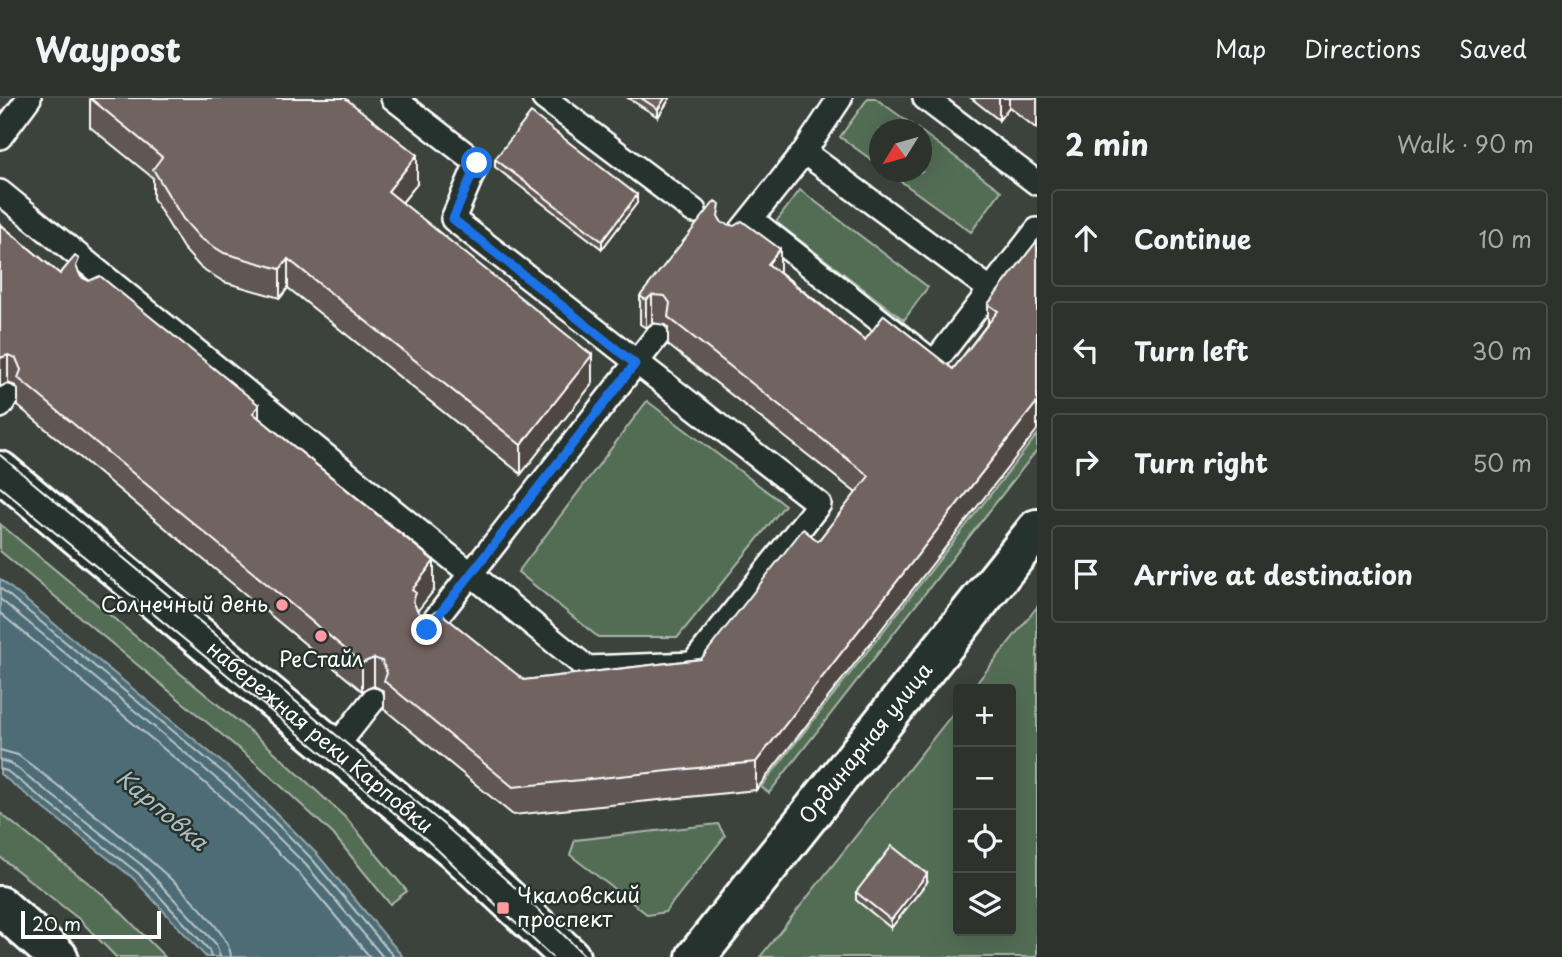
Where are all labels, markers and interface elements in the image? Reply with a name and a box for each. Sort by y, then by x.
text: Waypost [35,23,181,73]
text: Map [1215,30,1266,66]
text: Directions [1304,30,1421,66]
text: Saved [1459,30,1527,66]
north arrow [869,119,932,182]
text: 2 min [1065,121,1149,166]
text: Walk · 90 m [1397,126,1534,161]
route start [461,147,492,178]
icon: ahead [1067,219,1105,257]
text: Continue [1134,219,1251,258]
text: 10 m [1478,221,1532,256]
icon: left [1067,331,1105,369]
text: Turn left [1134,331,1249,370]
text: 30 m [1471,333,1532,368]
icon: right [1067,443,1105,481]
text: Turn right [1134,443,1268,482]
text: 50 m [1472,445,1532,480]
icon: arrive [1067,555,1105,593]
text: Arrive at destination [1134,555,1413,594]
place label: Солнечный день [101,587,268,619]
marker: Солнечный день [274,597,290,613]
route end [411,614,442,645]
marker: РеСтайл [313,628,329,644]
street label: набережная реки Карповки [201,632,441,840]
place label: РеСтайл [279,642,363,674]
street label: Ординарная улица [790,654,939,830]
map controls [953,684,1016,936]
button: + [953,684,1016,747]
button: − [953,747,1016,810]
water label: Карповка [109,760,217,858]
button: locate [953,810,1016,873]
button: layers [953,873,1016,936]
place label: Чкаловский проспект [517,878,640,934]
marker: Чкаловский проспект [495,900,511,916]
scale bar [21,908,161,940]
text: 20 m [32,909,81,937]

